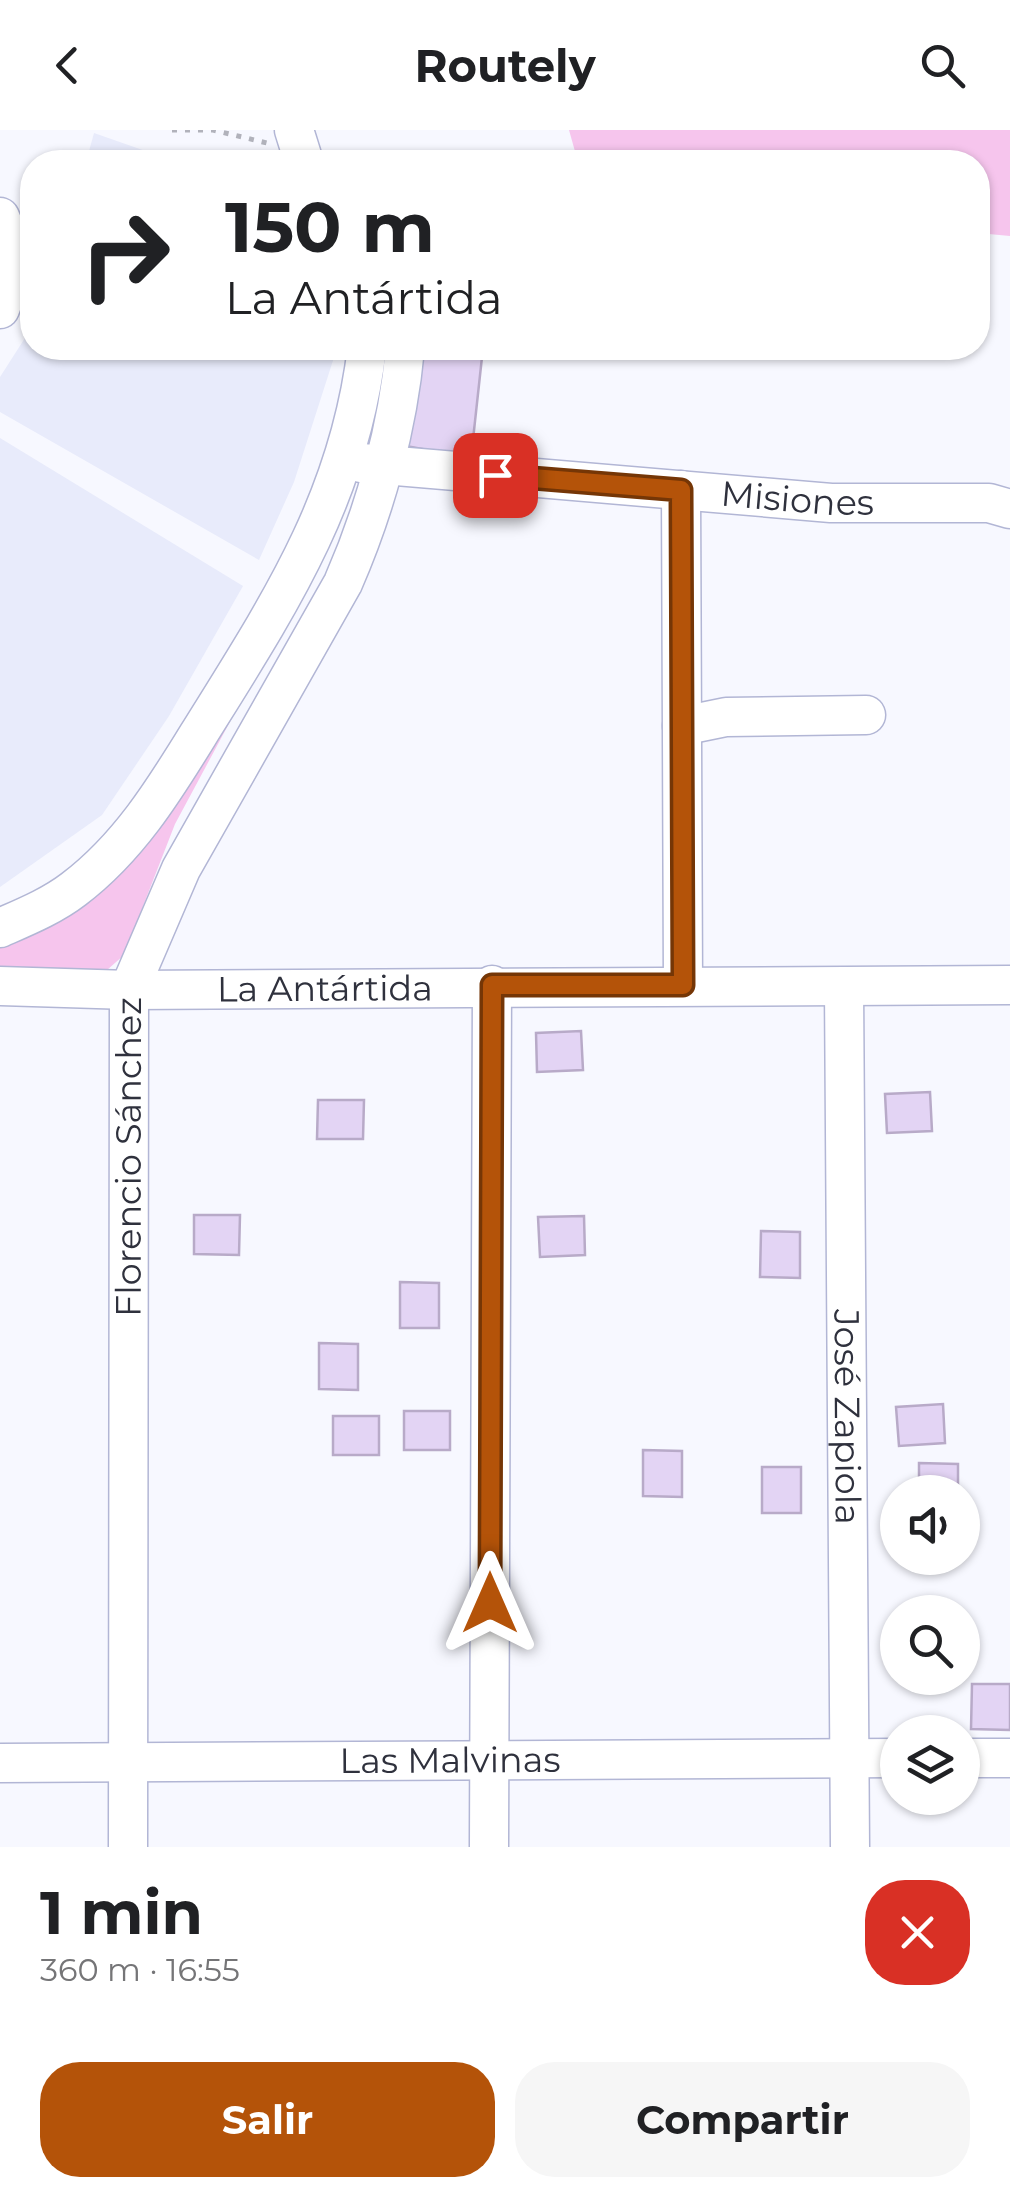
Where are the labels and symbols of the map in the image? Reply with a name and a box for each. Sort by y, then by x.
pin [453,433,538,518]
street label: Misiones [719,472,874,524]
street label: La Antártida [217,966,433,1011]
street label: Florencio Sánchez [107,997,150,1317]
street label: José Zapiola [825,1308,870,1525]
position arrow [438,1551,542,1655]
street label: Las Malvinas [339,1738,561,1782]

